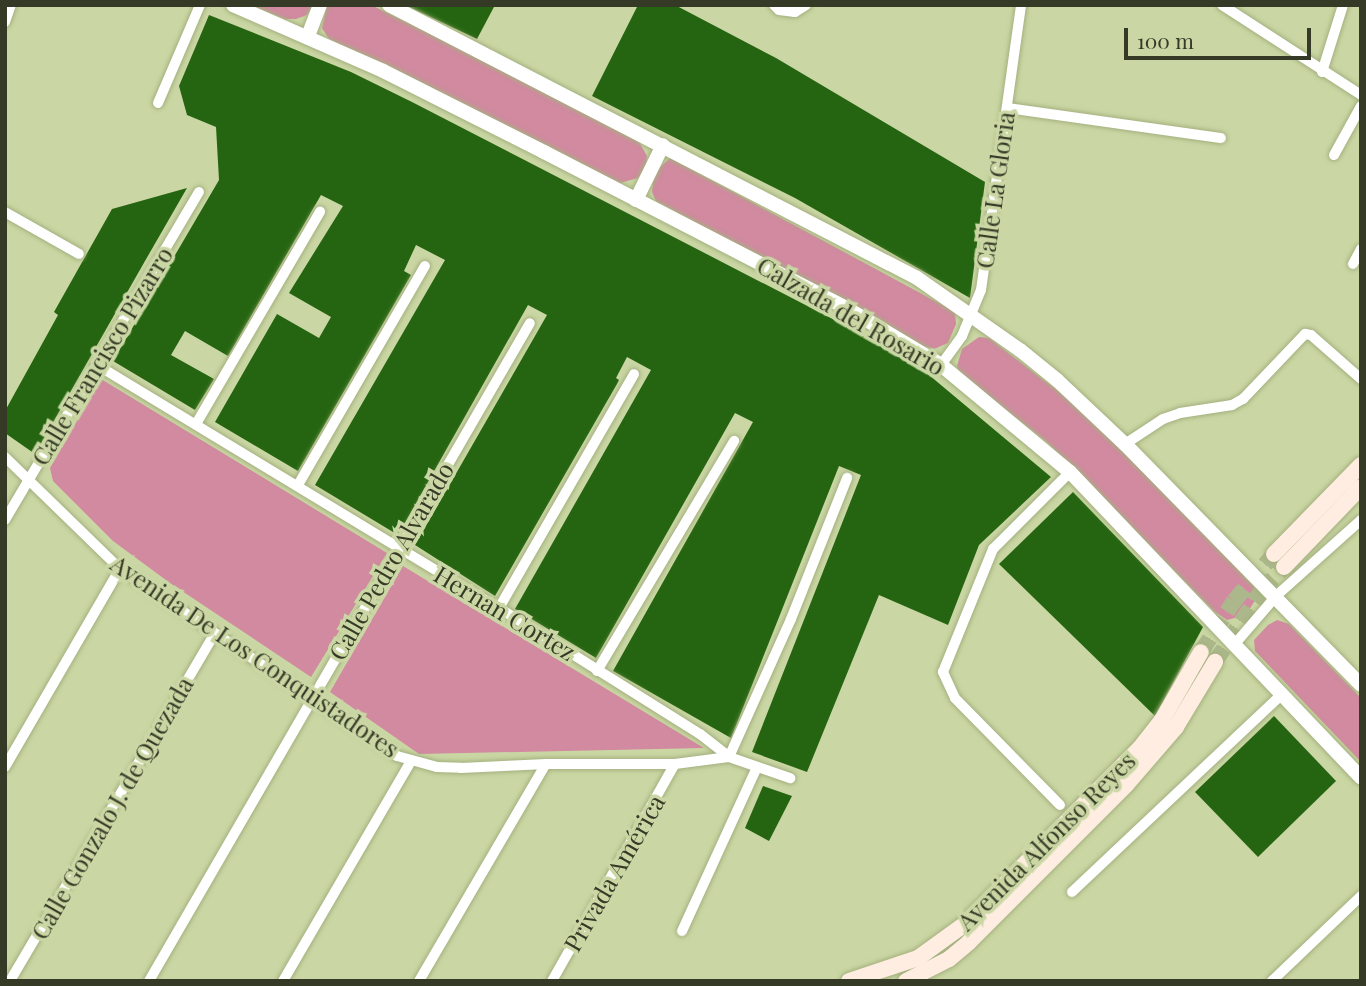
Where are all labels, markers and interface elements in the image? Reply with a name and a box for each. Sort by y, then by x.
scale bar [1128,14,1315,58]
text: 100 m [1137,26,1194,54]
street label: Calle La Gloria [970,110,1020,270]
street label: Calle Francisco Pizarro [25,242,179,470]
street label: Calzada del Rosario [752,251,950,381]
street label: Calle Pedro Alvarado [322,457,460,665]
street label: Avenida De Los Conquistadores [105,549,405,763]
street label: Hernan Cortez [429,560,581,666]
street label: Calle Gonzalo J. de Quezada [25,672,199,944]
street label: Avenida Alfonso Reyes [951,746,1141,936]
street label: Privada América [557,789,671,957]

